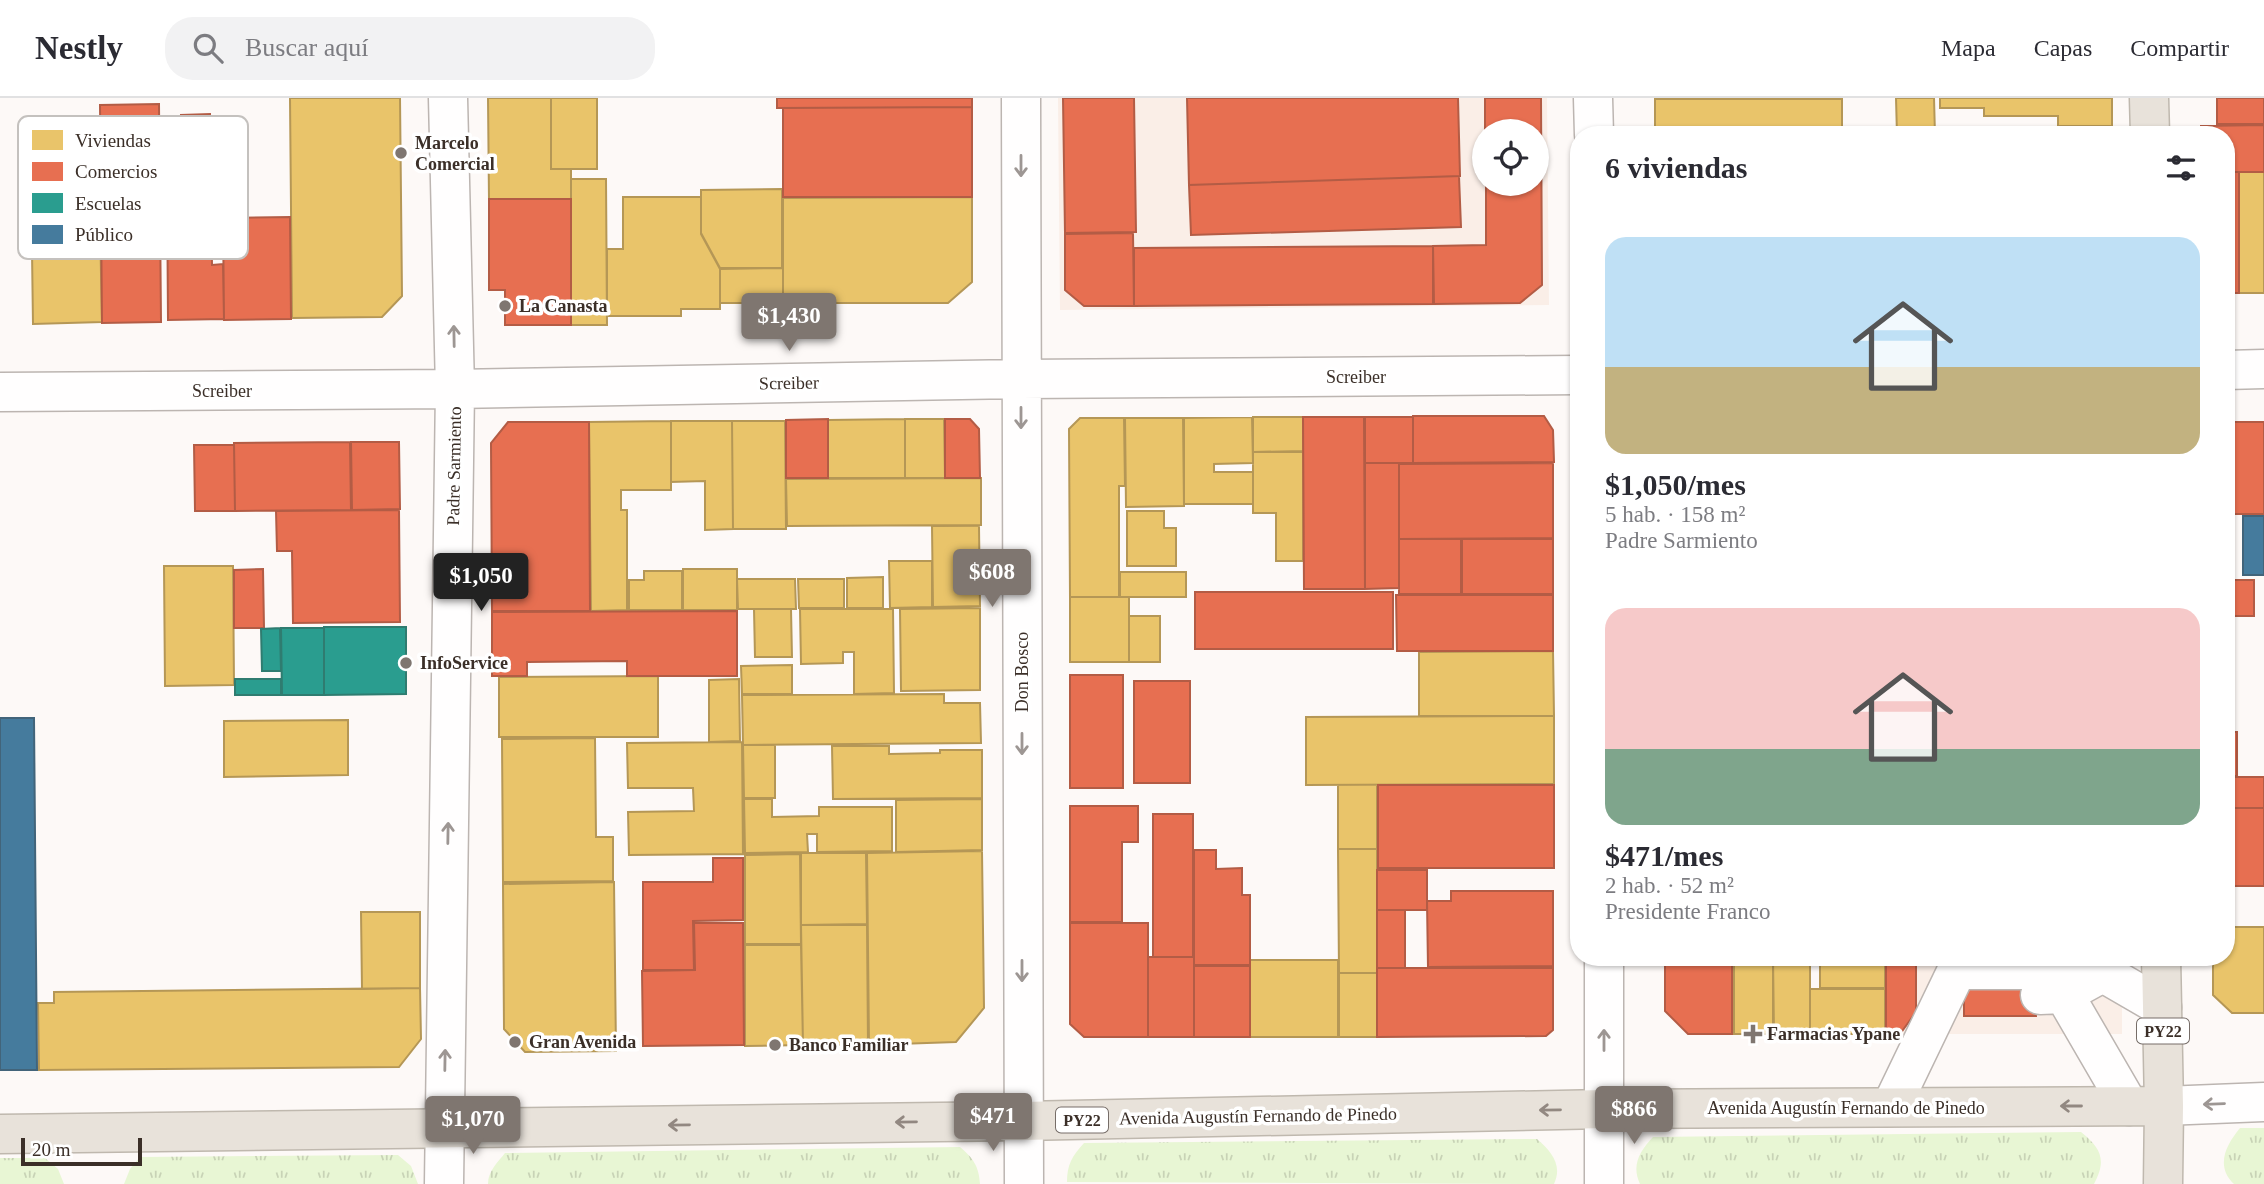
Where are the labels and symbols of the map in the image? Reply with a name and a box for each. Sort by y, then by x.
legend [18,116,248,259]
text: Viviendas [75,130,151,151]
place label: Marcelo Comercial [415,133,495,174]
marker: Marcelo Comercial [393,145,409,161]
one-way arrow [1014,154,1028,177]
text: Comercios [75,161,157,182]
text: Escuelas [75,193,141,214]
text: Público [75,224,133,245]
pin: $1,430 [732,294,846,353]
place label: La Canasta [519,296,608,316]
marker: La Canasta [497,298,513,314]
one-way arrow [447,324,460,347]
street label: Screiber [1326,367,1386,387]
street label: Screiber [759,372,819,394]
street label: Screiber [192,381,252,401]
street label: Padre Sarmiento [443,406,465,526]
one-way arrow [1014,406,1028,429]
pin: $608 [951,550,1033,609]
pin: $1,050 [424,554,538,613]
street label: Don Bosco [1012,632,1032,712]
place label: InfoService [420,653,508,673]
marker: InfoService [398,655,414,671]
one-way arrow [1015,732,1029,755]
one-way arrow [441,821,455,844]
one-way arrow [1015,959,1029,982]
road number: PY22 [2137,1018,2189,1043]
place label: Farmacias Ypane [1767,1024,1900,1044]
marker: Farmacias Ypane [1745,1026,1761,1042]
one-way arrow [1597,1029,1611,1052]
place label: Gran Avenida [529,1032,636,1052]
marker: Gran Avenida [507,1034,523,1050]
place label: Banco Familiar [789,1035,909,1055]
marker: Banco Familiar [767,1037,783,1053]
one-way arrow [438,1049,451,1072]
pin: $866 [1593,1086,1675,1146]
pin: $471 [952,1094,1034,1153]
pin: $1,070 [416,1096,530,1156]
one-way arrow [2203,1097,2226,1110]
street label: Avenida Augustín Fernando de Pinedo [1707,1098,1985,1118]
one-way arrow [2060,1099,2083,1113]
one-way arrow [1539,1103,1562,1116]
street label: Avenida Augustín Fernando de Pinedo [1119,1104,1397,1128]
road number: PY22 [1056,1108,1108,1132]
one-way arrow [895,1116,918,1129]
one-way arrow [667,1118,690,1132]
scale bar [21,1135,142,1167]

